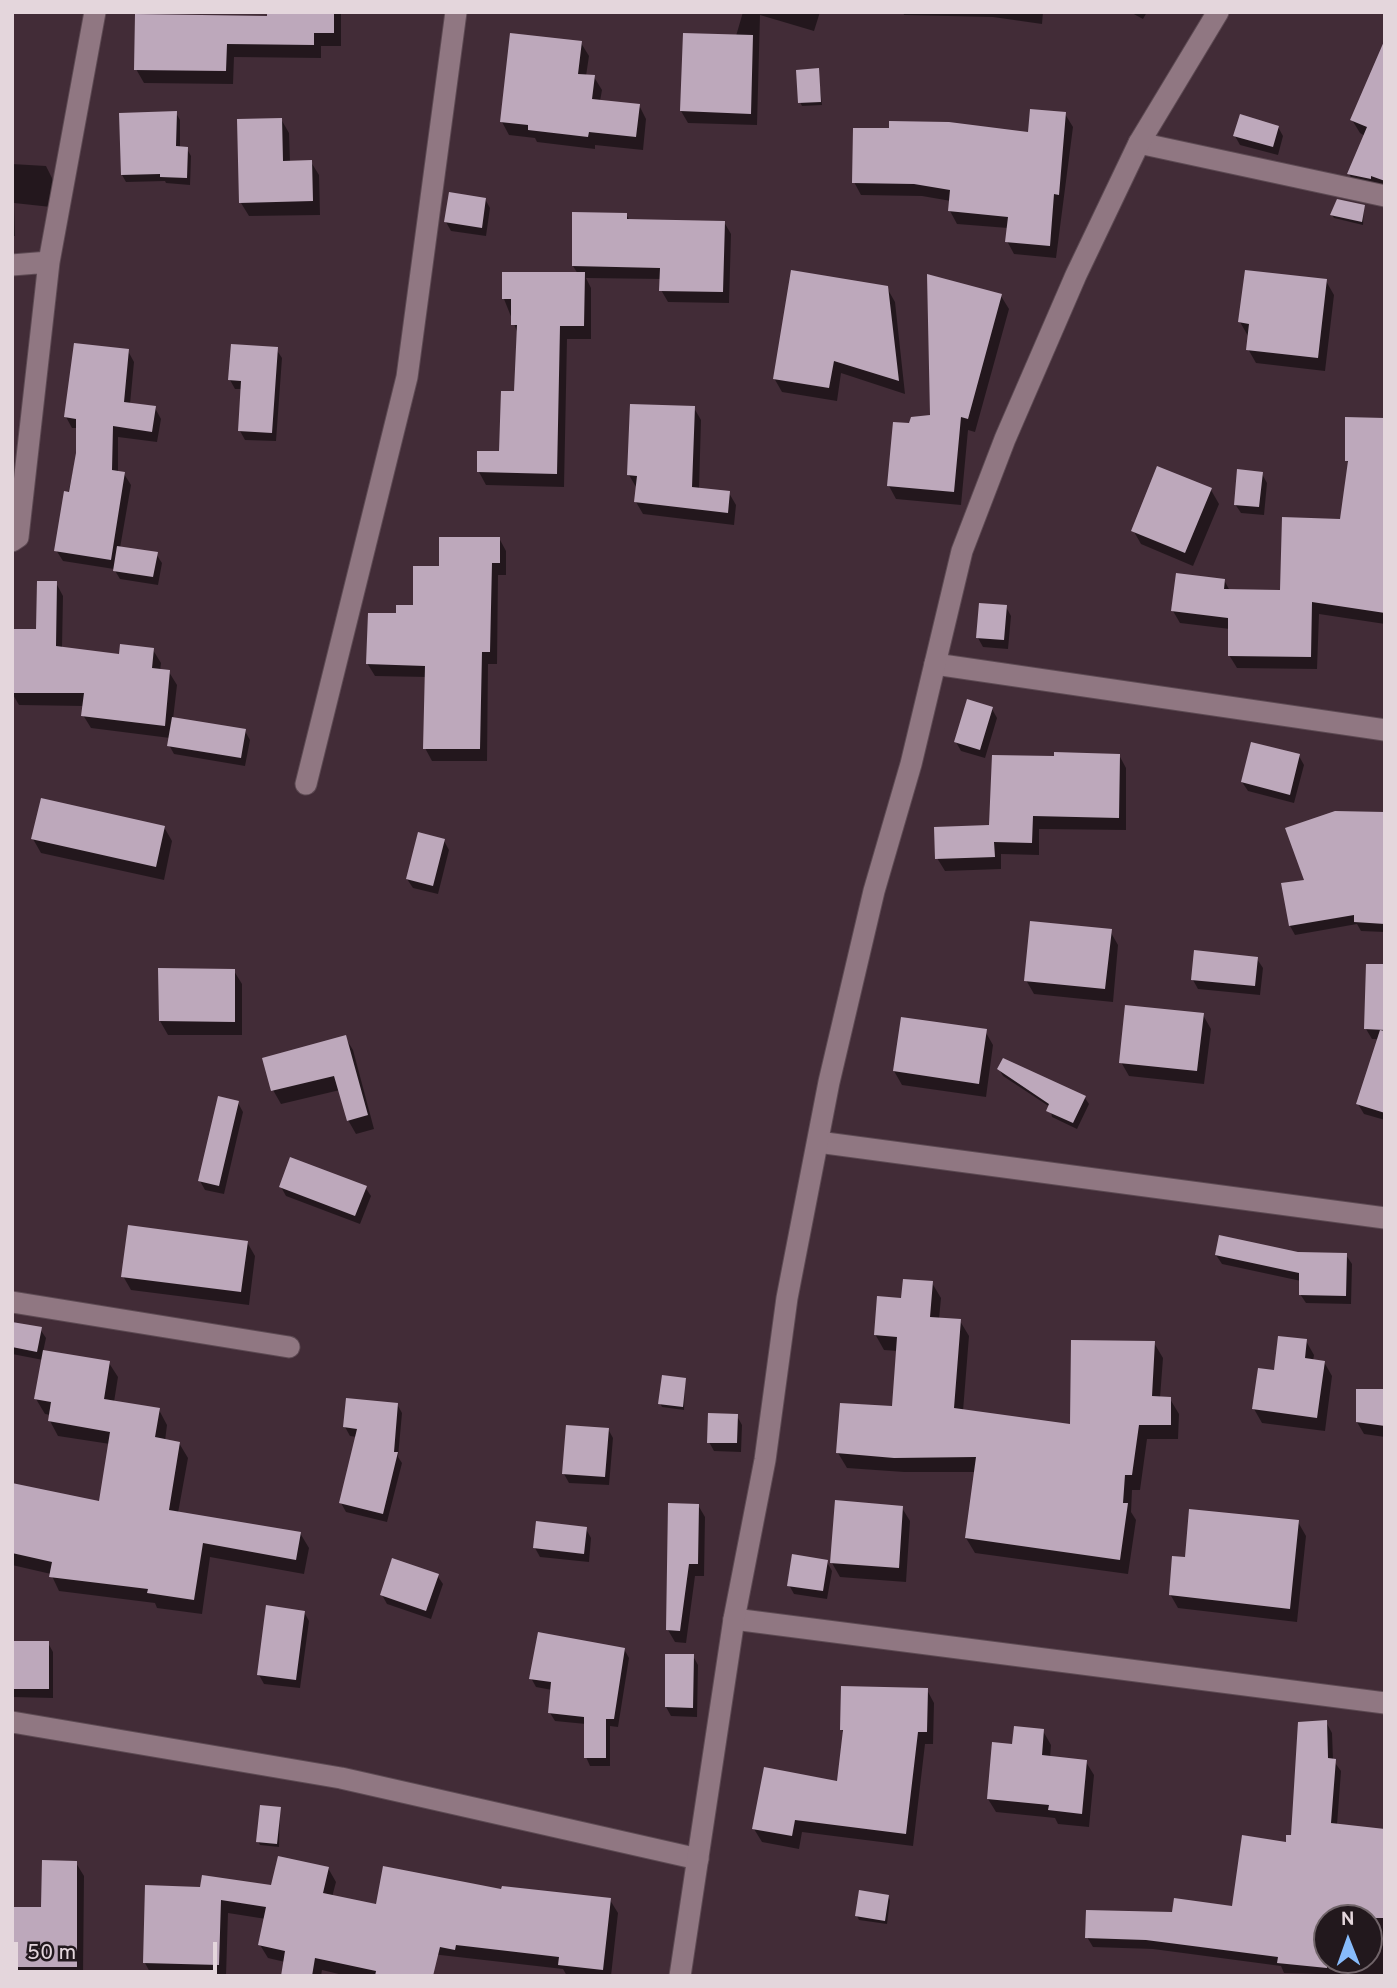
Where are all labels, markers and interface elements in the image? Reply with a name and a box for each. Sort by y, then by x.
north arrow [1313,1904,1383,1974]
text: N [1341,1908,1355,1932]
scale bar [18,1928,220,1972]
text: 50 m [27,1940,76,1967]

